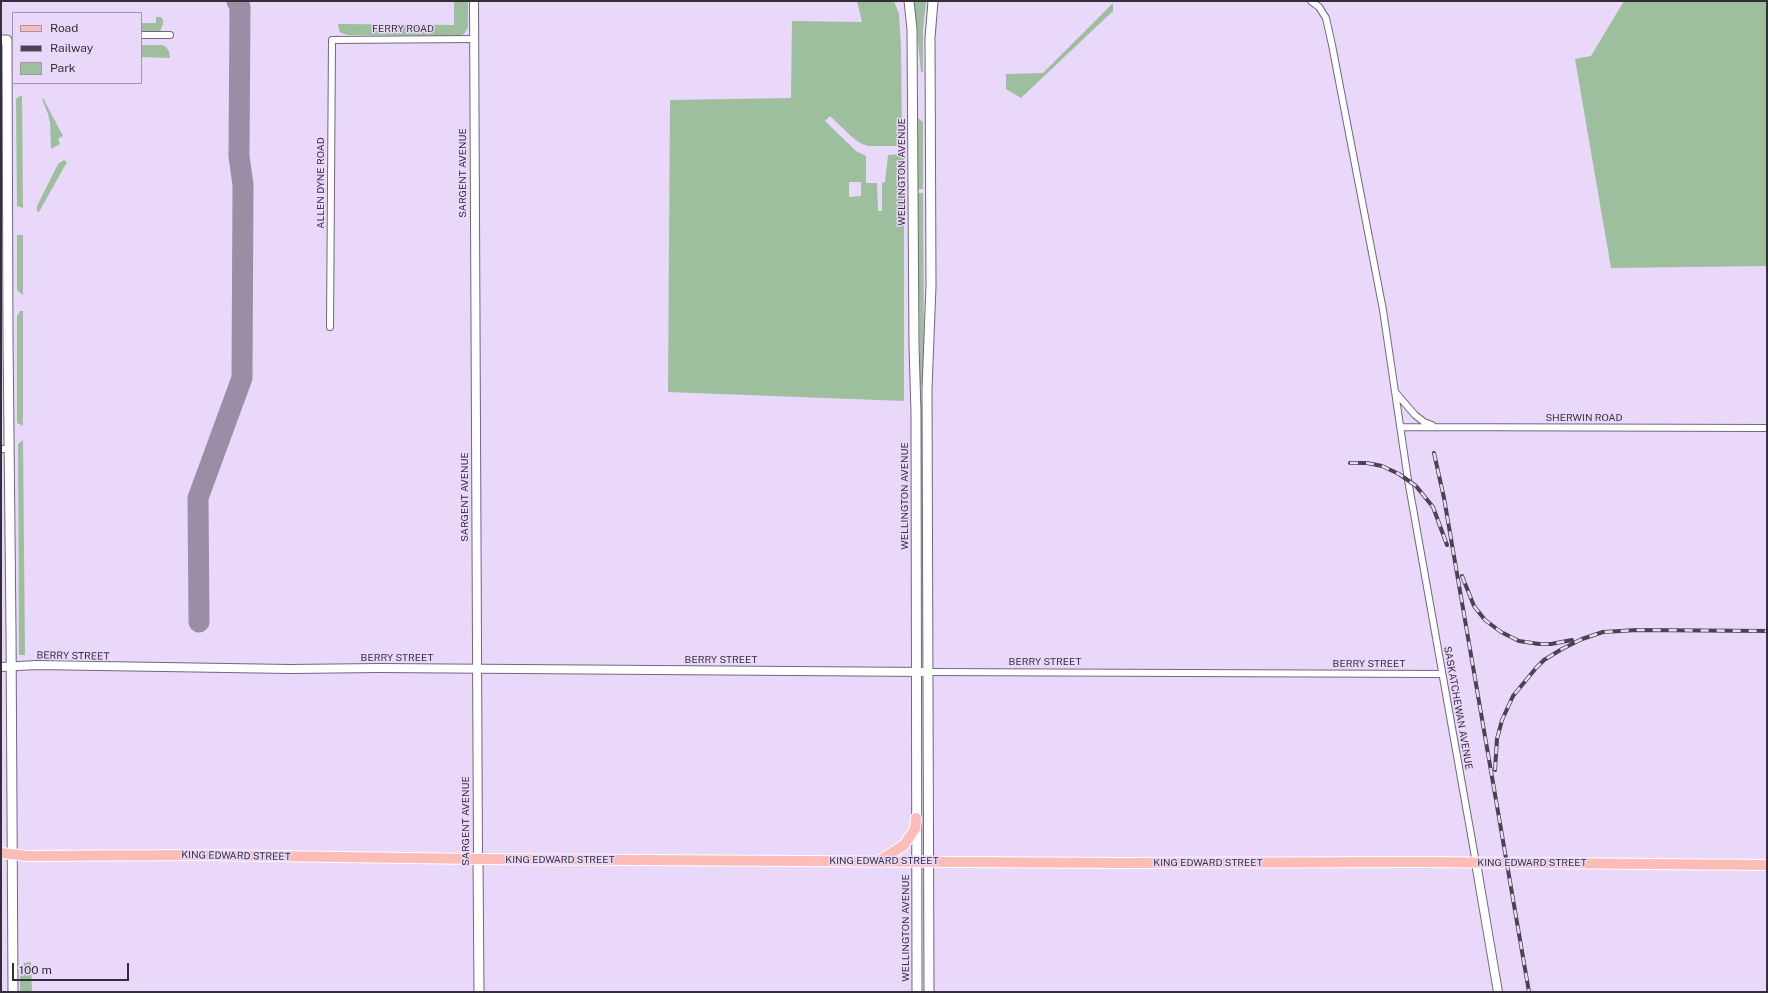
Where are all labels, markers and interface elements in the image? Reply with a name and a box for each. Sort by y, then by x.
legend [12,12,142,84]
text: Road [50,21,78,35]
street label: FERRY ROAD [372,23,434,35]
text: Railway [50,41,93,55]
text: Park [50,61,76,75]
street label: WELLINGTON AVENUE [896,118,908,226]
street label: SARGENT AVENUE [457,128,469,218]
street label: ALLEN DYNE ROAD [315,137,327,229]
street label: SHERWIN ROAD [1545,412,1623,424]
street label: WELLINGTON AVENUE [899,442,911,550]
street label: SARGENT AVENUE [459,452,471,542]
street label: SASKATCHEWAN AVENUE [1441,645,1475,771]
street label: BERRY STREET [37,649,109,663]
street label: BERRY STREET [361,652,433,664]
street label: BERRY STREET [685,654,757,666]
street label: BERRY STREET [1009,656,1081,668]
street label: BERRY STREET [1333,658,1405,670]
street label: SARGENT AVENUE [460,776,472,866]
street label: KING EDWARD STREET [181,849,291,863]
street label: KING EDWARD STREET [505,854,615,866]
street label: KING EDWARD STREET [829,855,939,867]
street label: KING EDWARD STREET [1153,857,1263,869]
street label: KING EDWARD STREET [1477,857,1587,869]
street label: WELLINGTON AVENUE [900,874,912,982]
scale bar [14,955,131,981]
text: 100 m [19,963,52,977]

